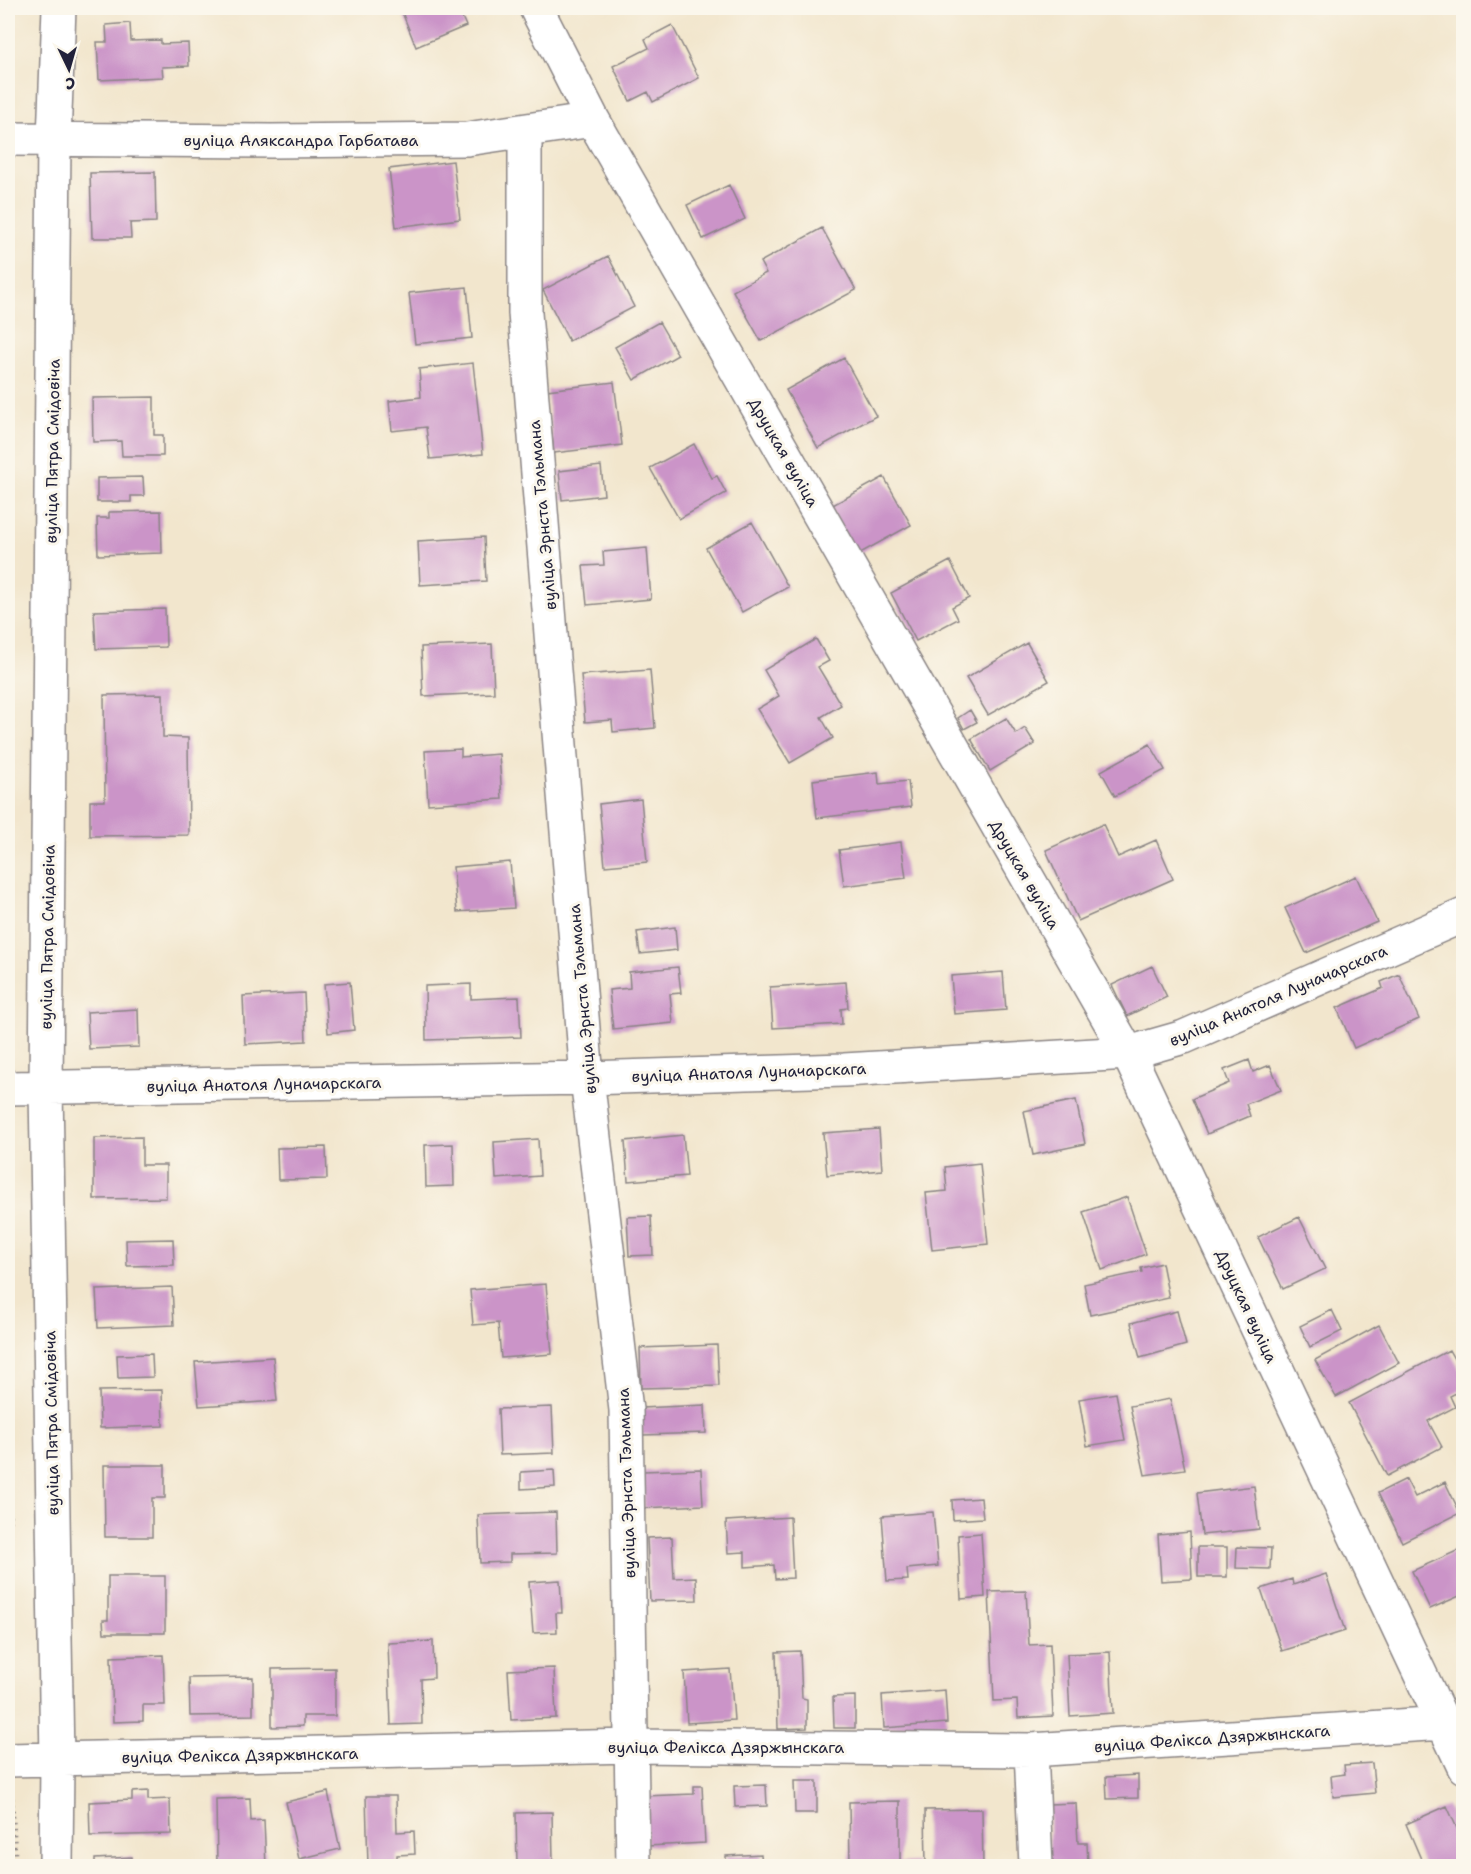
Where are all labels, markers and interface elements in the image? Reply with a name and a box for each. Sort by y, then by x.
north arrow [39,39,99,99]
text: С [64,73,76,94]
street label: вуліца Аляксандра Гарбатава [183,130,419,151]
street label: вуліца Пятра Смідовіча [40,358,65,544]
street label: Друцкая вуліца [744,394,823,511]
street label: вуліца Эрнста Тэльмана [524,419,561,611]
street label: Друцкая вуліца [985,816,1064,933]
street label: вуліца Пятра Смідовіча [35,844,60,1030]
street label: вуліца Эрнста Тэльмана [564,903,601,1095]
street label: вуліца Анатоля Луначарскага [1166,940,1390,1051]
street label: вуліца Анатоля Луначарскага [631,1058,867,1087]
street label: вуліца Анатоля Луначарскага [146,1072,382,1097]
street label: Друцкая вуліца [1211,1246,1282,1367]
street label: вуліца Пятра Смідовіча [39,1330,64,1516]
street label: вуліца Эрнста Тэльмана [613,1387,640,1579]
street label: вуліца Фелікса Дзяржынскага [1093,1720,1331,1757]
street label: вуліца Фелікса Дзяржынскага [608,1737,844,1758]
street label: вуліца Фелікса Дзяржынскага [122,1743,359,1768]

